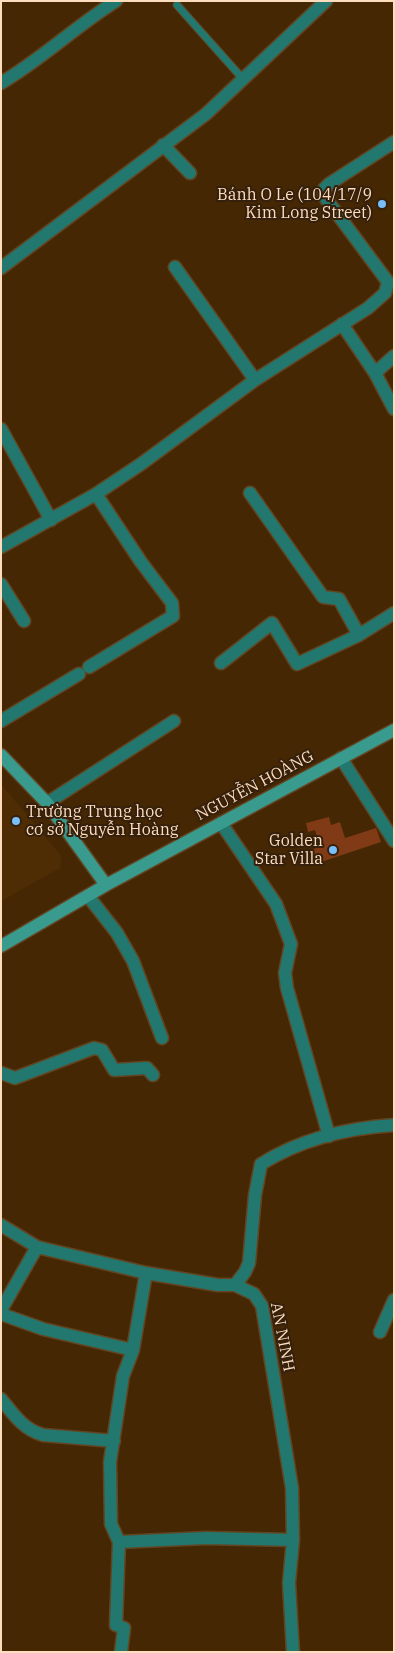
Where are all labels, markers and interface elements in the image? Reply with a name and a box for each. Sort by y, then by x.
place label: Bánh O Le (104/17/9 Kim Long Street) [217,185,372,223]
marker: Bánh O Le (104/17/9 Kim Long Street) [376,198,388,210]
street label: NGUYỄN HOÀNG [193,747,317,825]
place label: Trường Trung học cơ sở Nguyễn Hoàng [26,802,179,840]
marker: Trường Trung học cơ sở Nguyễn Hoàng [10,815,22,827]
place label: Golden Star Villa [255,831,323,869]
marker: Golden Star Villa [327,844,339,856]
street label: AN NINH [266,1301,298,1373]

